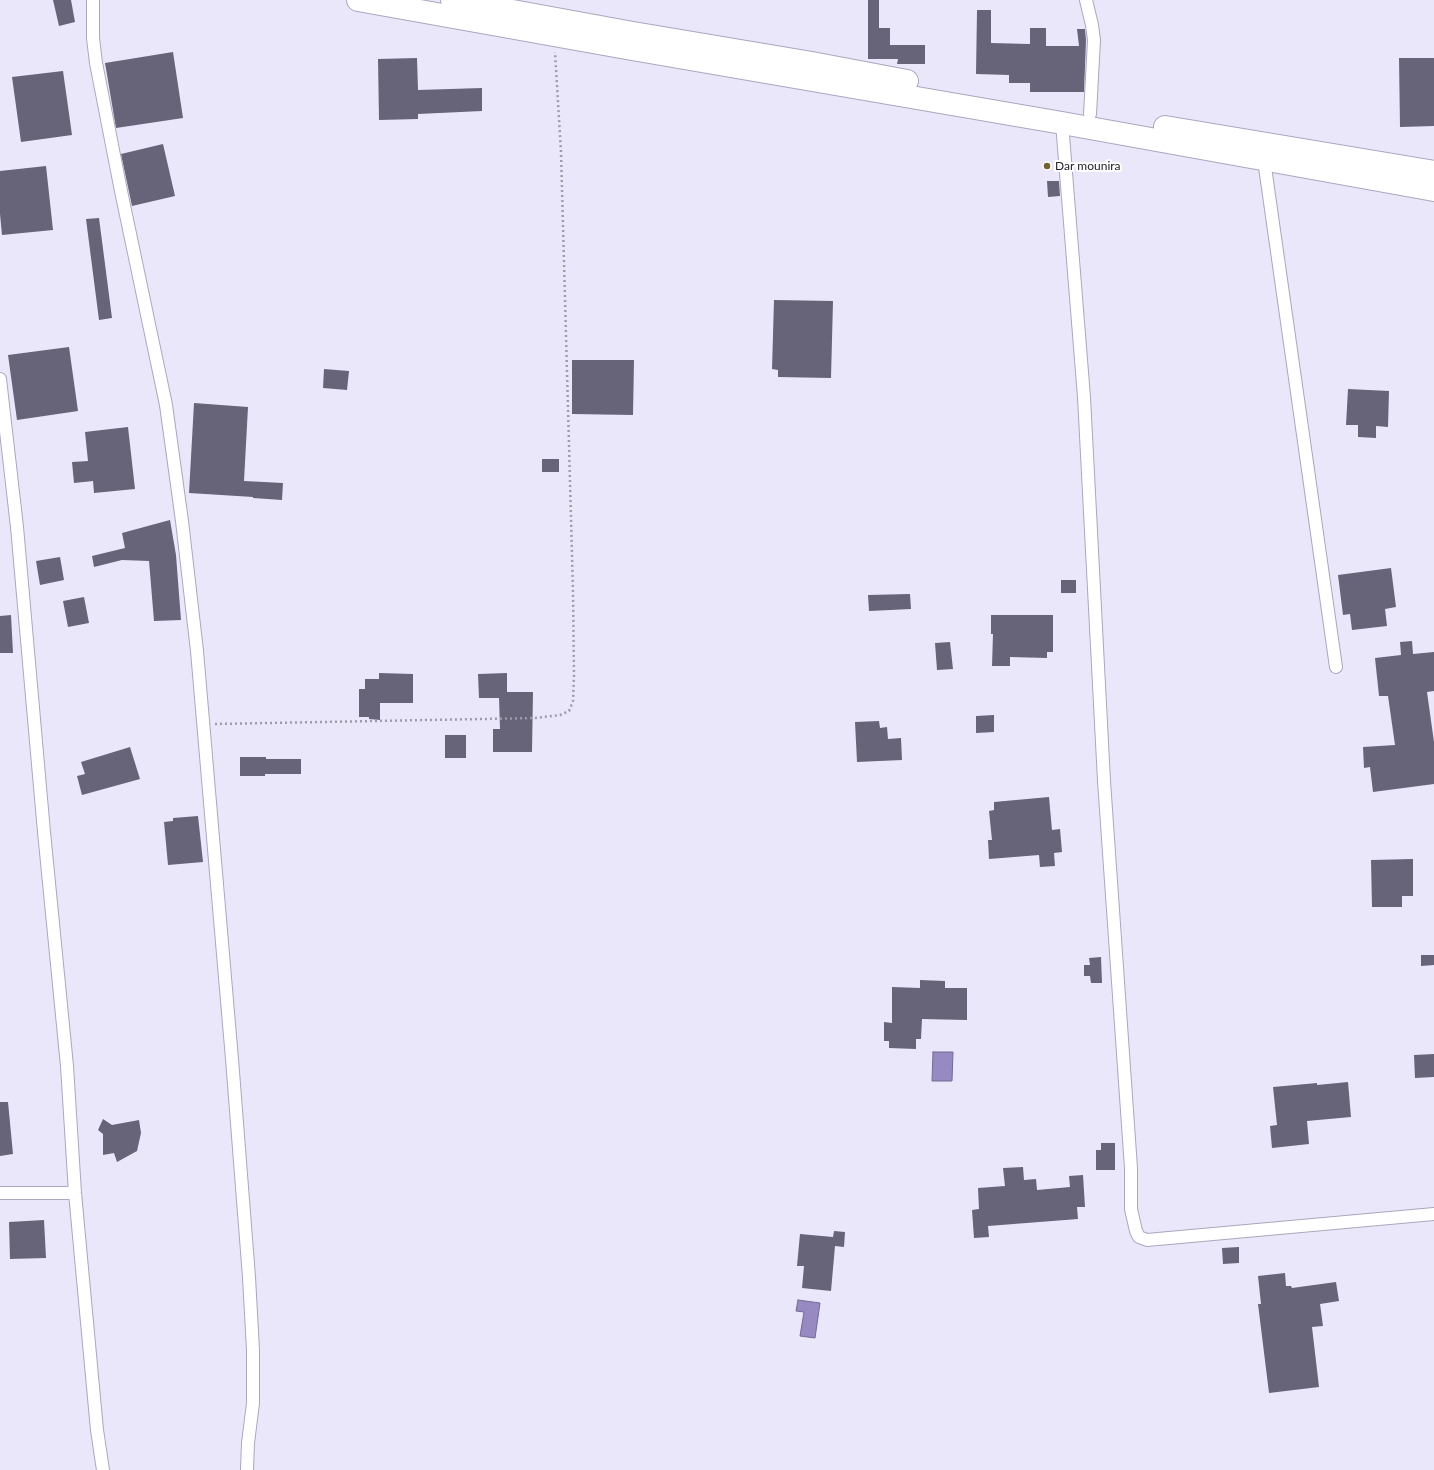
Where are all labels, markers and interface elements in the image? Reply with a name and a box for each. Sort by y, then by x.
place label: Dar mounira [1055,159,1121,173]
marker: Dar mounira [1042,161,1052,171]

